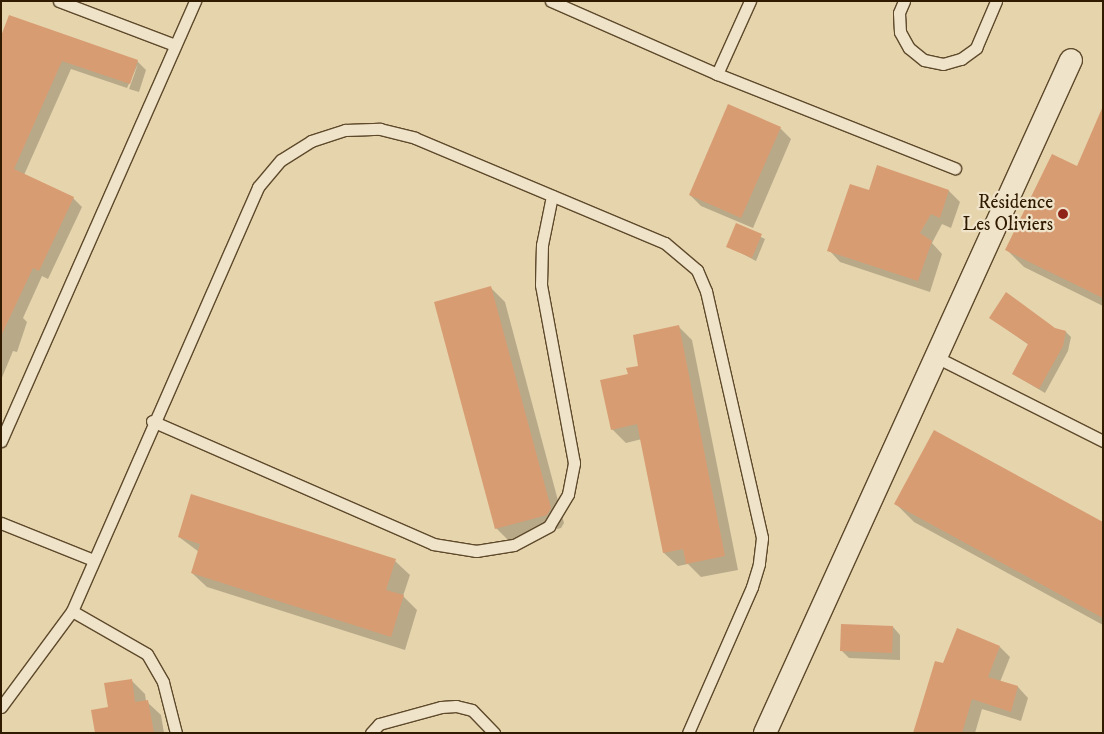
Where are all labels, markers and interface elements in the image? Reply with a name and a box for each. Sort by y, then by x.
place label: Résidence Les Oliviers [963,192,1053,236]
marker: Résidence Les Oliviers [1057,208,1069,220]

